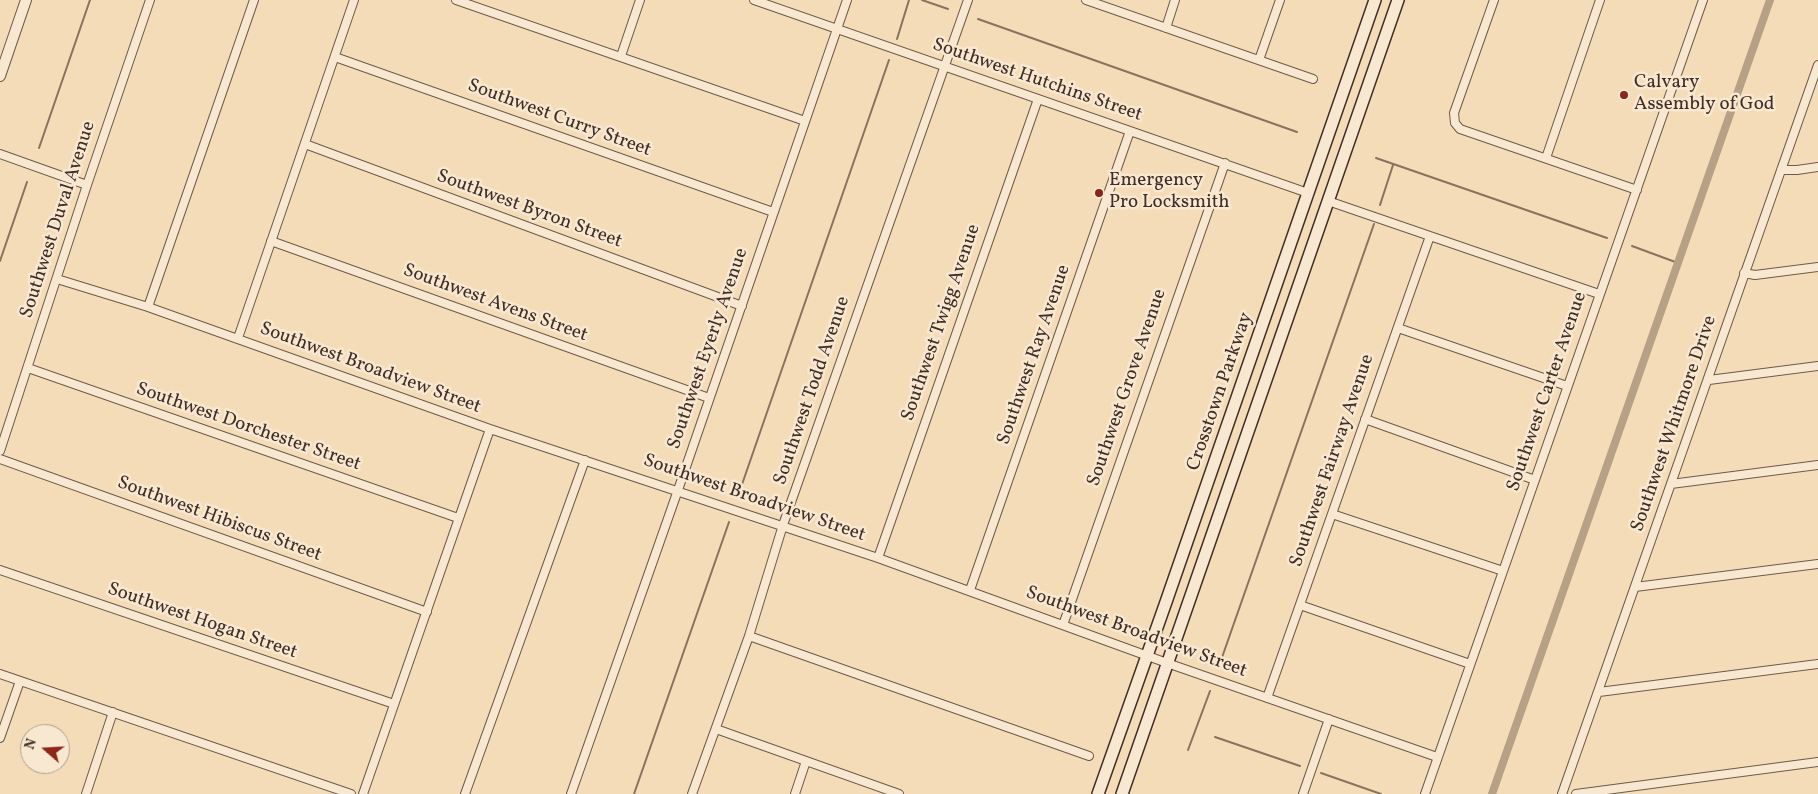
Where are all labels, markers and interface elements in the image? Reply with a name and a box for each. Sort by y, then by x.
street label: Southwest Hutchins Street [929,34,1145,128]
place label: Calvary Assembly of God [1634,73,1775,117]
street label: Southwest Curry Street [464,75,654,163]
marker: Calvary Assembly of God [1618,89,1630,101]
street label: Southwest Duval Avenue [16,119,102,321]
street label: Southwest Byron Street [433,166,625,254]
place label: Emergency Pro Locksmith [1109,171,1230,215]
marker: Emergency Pro Locksmith [1093,187,1105,199]
street label: Southwest Twigg Avenue [898,222,986,424]
street label: Southwest Eyerly Avenue [664,246,754,452]
street label: Southwest Avens Street [400,260,590,348]
street label: Southwest Ray Avenue [993,262,1077,448]
street label: Southwest Grove Avenue [1083,286,1173,490]
street label: Southwest Carter Avenue [1503,289,1593,495]
street label: Southwest Todd Avenue [770,294,856,488]
street label: Crosstown Parkway [1183,310,1259,474]
street label: Southwest Whitmore Drive [1627,313,1723,535]
street label: Southwest Broadview Street [256,318,484,420]
street label: Southwest Fairway Avenue [1286,352,1380,570]
street label: Southwest Dorchester Street [133,379,363,477]
street label: Southwest Broadview Street [640,450,868,548]
street label: Southwest Hibiscus Street [114,472,324,568]
street label: Southwest Hogan Street [104,579,300,665]
street label: Southwest Broadview Street [1022,582,1250,684]
north arrow [20,724,70,774]
text: N [21,736,42,752]

